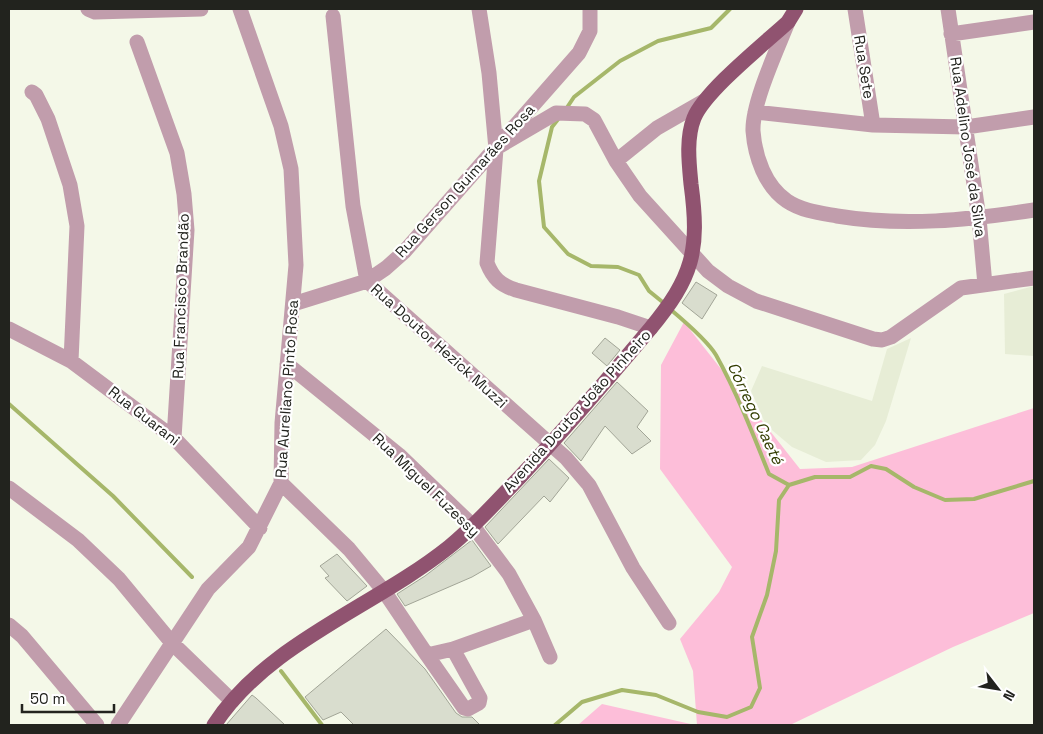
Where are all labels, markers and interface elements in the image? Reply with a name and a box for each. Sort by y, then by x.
street label: Rua Sete [850,34,879,100]
street label: Rua Adelino José da Silva [946,55,991,239]
street label: Rua Gerson Guimarães Rosa [391,100,539,261]
street label: Rua Francisco Brandão [168,213,193,379]
street label: Rua Doutor Hezick Muzzi [367,279,512,412]
street label: Rua Aureliano Pinto Rosa [271,299,302,479]
street label: Avenida Doutor João Pinheiro [499,325,655,496]
water label: Córrego Caeté [723,359,789,468]
street label: Rua Guarani [105,382,184,449]
street label: Rua Miguel Fuzessy [369,429,484,541]
north arrow [973,664,1023,714]
scale bar [22,682,115,714]
text: N [999,687,1019,704]
text: 50 m [30,689,65,708]

